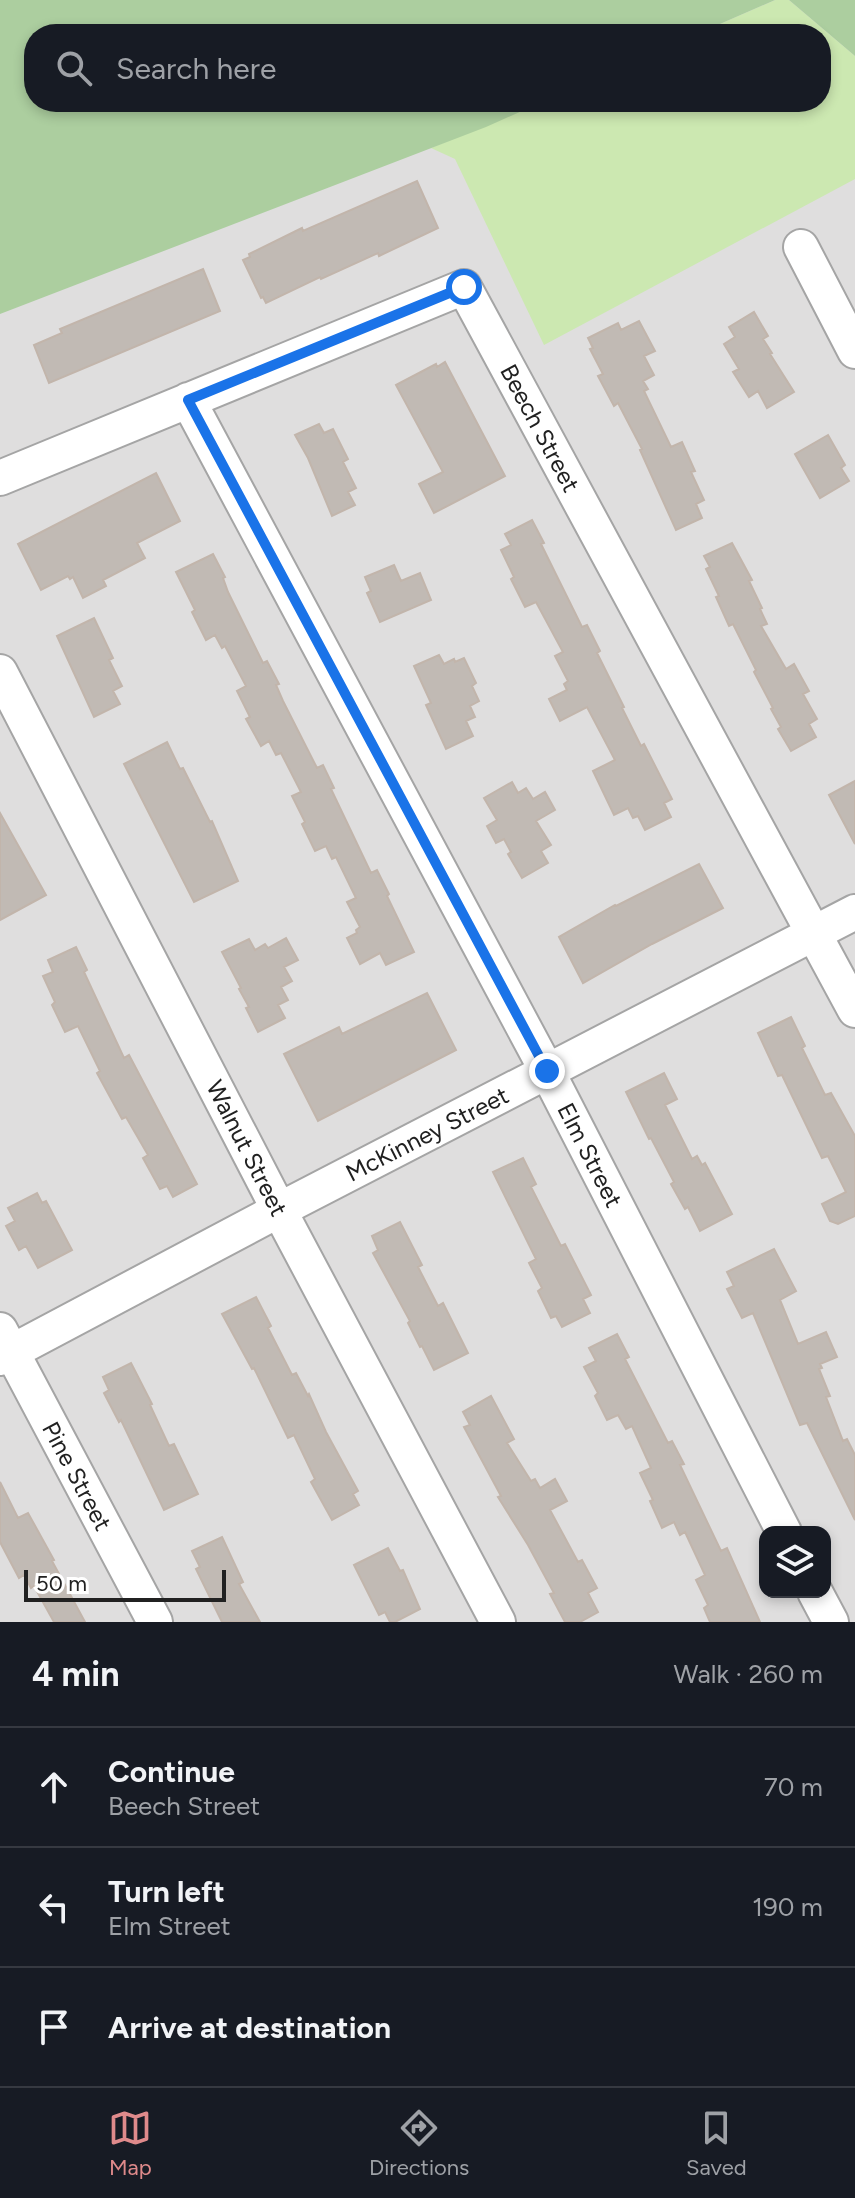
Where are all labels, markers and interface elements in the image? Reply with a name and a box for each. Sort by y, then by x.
search box [24,24,831,112]
icon: search [52,46,96,90]
text: Search here [116,50,276,87]
route start [446,269,482,305]
street label: Beech Street [494,359,586,497]
route end [529,1053,565,1089]
street label: Walnut Street [200,1075,294,1221]
street label: McKinney Street [341,1080,513,1188]
street label: Elm Street [551,1098,629,1212]
street label: Pine Street [36,1417,118,1535]
map controls [759,1526,831,1598]
button: layers [759,1526,831,1598]
scale bar [24,1566,226,1602]
text: 50 m [36,1570,87,1597]
text: 4 min [32,1654,119,1695]
text: Walk · 260 m [674,1658,823,1690]
text: Continue [108,1753,235,1790]
icon: ahead [32,1765,76,1809]
text: 70 m [764,1771,823,1803]
text: Beech Street [108,1790,260,1822]
text: Turn left [108,1873,225,1910]
icon: left [32,1885,76,1929]
text: 190 m [752,1891,823,1923]
text: Elm Street [108,1910,230,1942]
icon: arrive [32,2005,76,2049]
text: Arrive at destination [108,2009,391,2046]
tab: Map [108,2106,152,2181]
tab: Directions [369,2106,469,2181]
tab: Saved [686,2106,747,2181]

